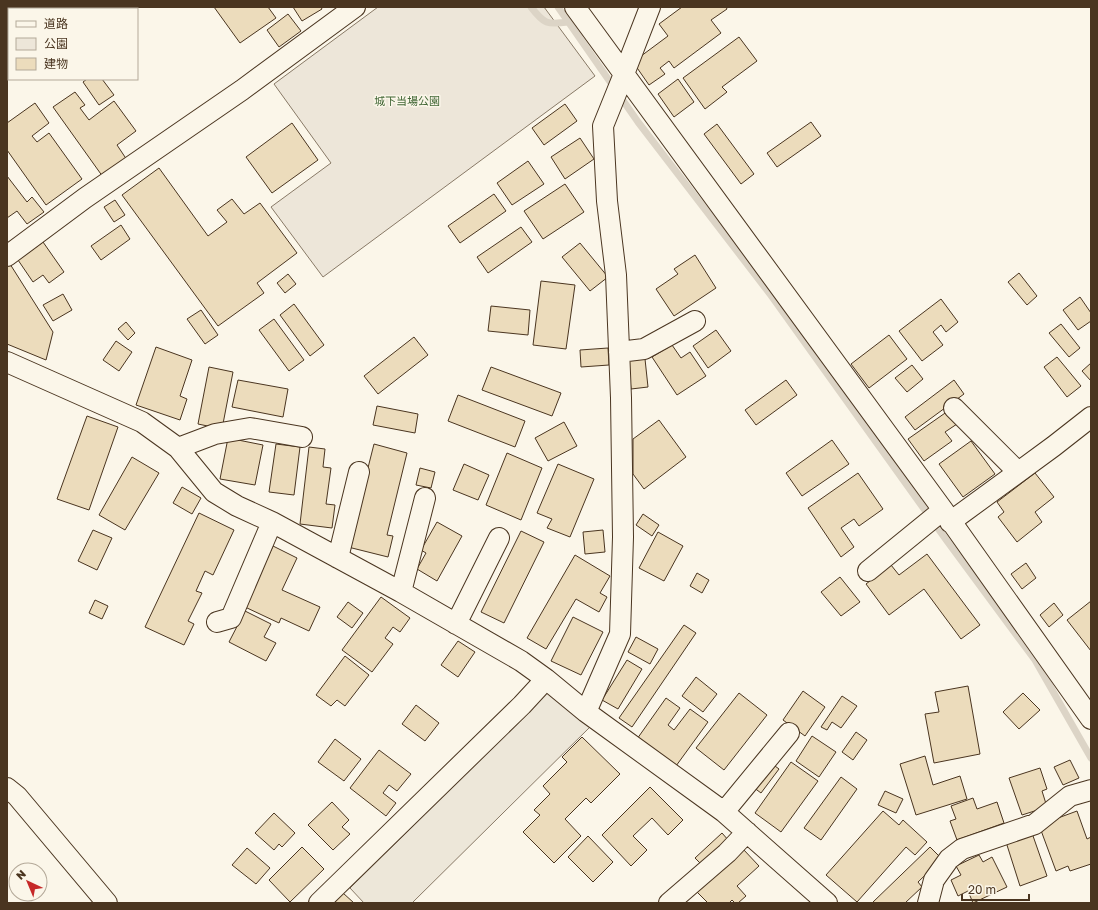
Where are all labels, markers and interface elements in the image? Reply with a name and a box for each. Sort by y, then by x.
legend [8,8,138,80]
text: 道路 [44,16,68,31]
text: 公園 [44,36,68,51]
text: 建物 [44,56,68,71]
park label: 城下当場公園 [374,94,440,107]
north arrow [8,862,48,902]
text: N [13,867,28,882]
scale bar [962,876,1029,902]
text: 20 m [968,882,996,897]

